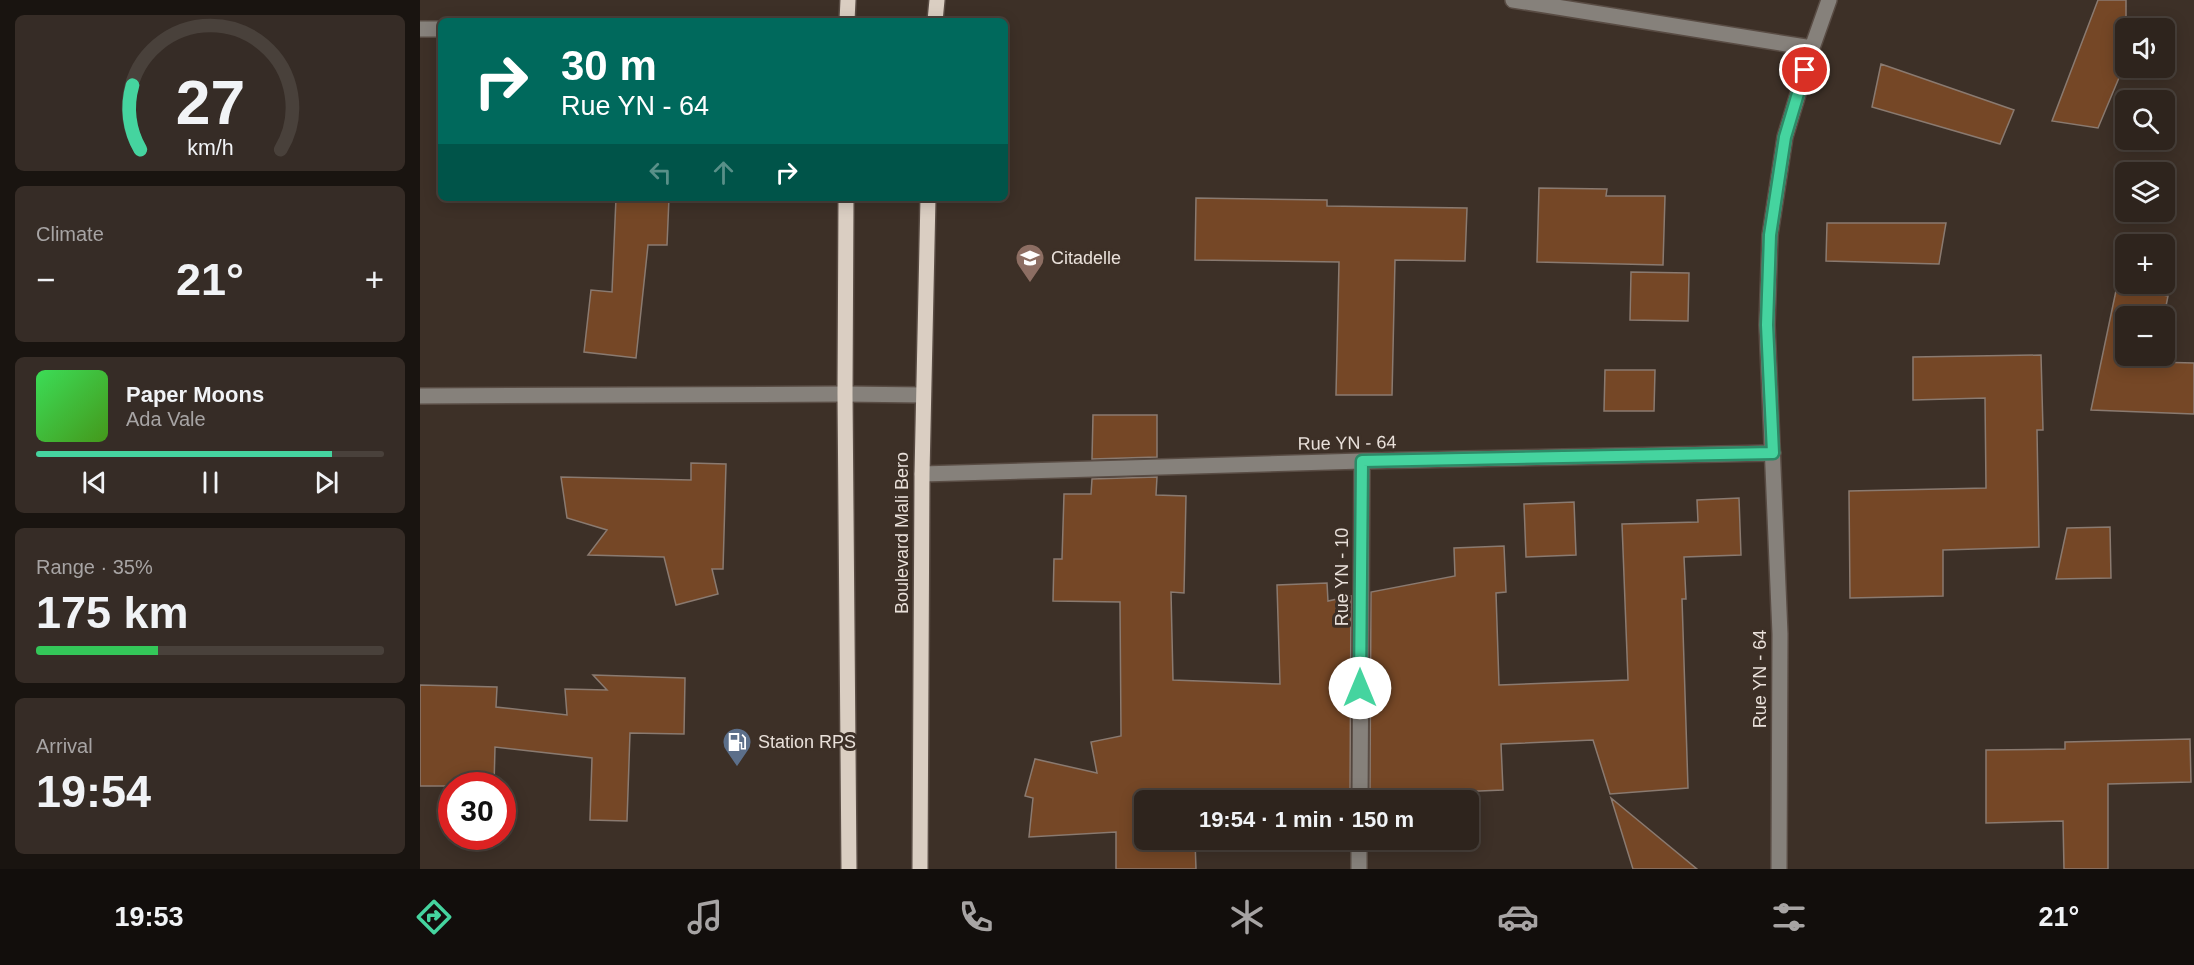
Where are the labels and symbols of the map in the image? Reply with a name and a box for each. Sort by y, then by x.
pin [1779,44,1830,95]
school or university icon: Citadelle [1014,242,1046,284]
place label: Citadelle [1051,248,1121,268]
street label: Rue YN - 64 [1297,432,1397,454]
street label: Boulevard Mali Bero [892,452,912,614]
street label: Rue YN - 10 [1332,528,1352,626]
street label: Rue YN - 64 [1750,630,1770,728]
position arrow [1328,656,1392,720]
fuel station icon: Station RPS [721,726,753,768]
place label: Station RPS [758,732,856,752]
speed limit sign: 30 [438,772,516,850]

